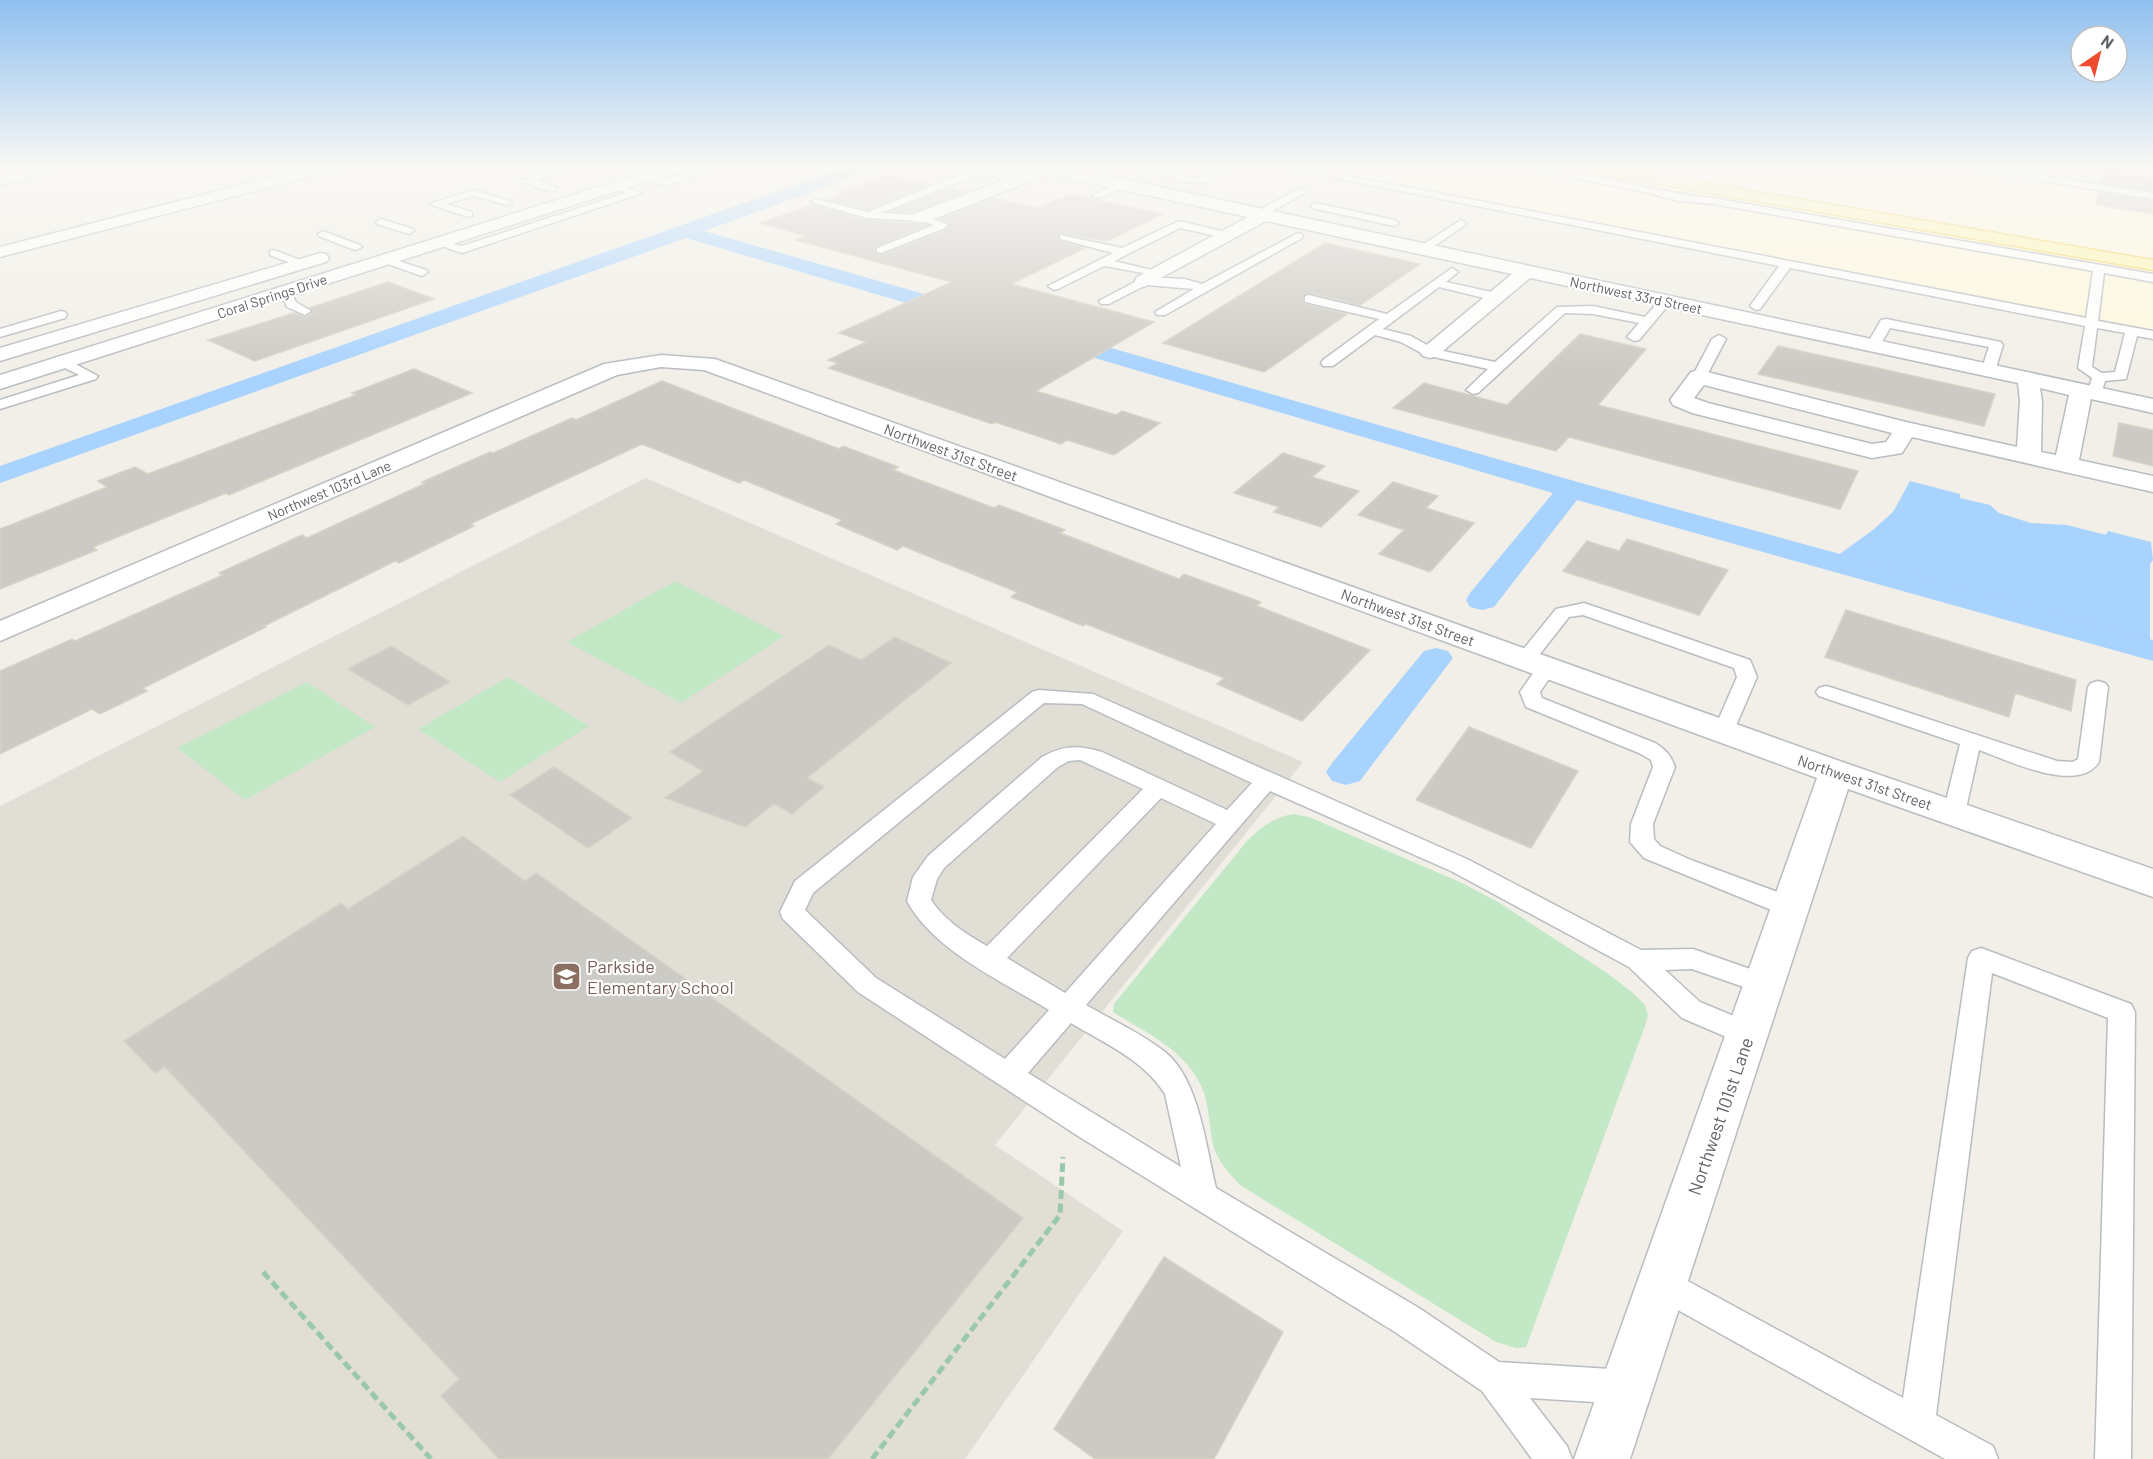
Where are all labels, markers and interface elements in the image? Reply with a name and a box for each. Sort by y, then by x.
north arrow [2069,24,2129,84]
text: N [2098,30,2118,52]
street label: Coral Springs Drive [215,270,329,322]
street label: Northwest 33rd Street [1568,273,1704,317]
street label: Northwest 31st Street [882,419,1020,485]
street label: Northwest 103rd Lane [265,456,393,524]
street label: Northwest 31st Street [1339,584,1477,650]
street label: Northwest 31st Street [1795,751,1935,813]
place label: Parkside Elementary School [587,955,734,998]
school or university icon: Parkside Elementary School [550,960,582,992]
street label: Northwest 101st Lane [1683,1034,1757,1198]

